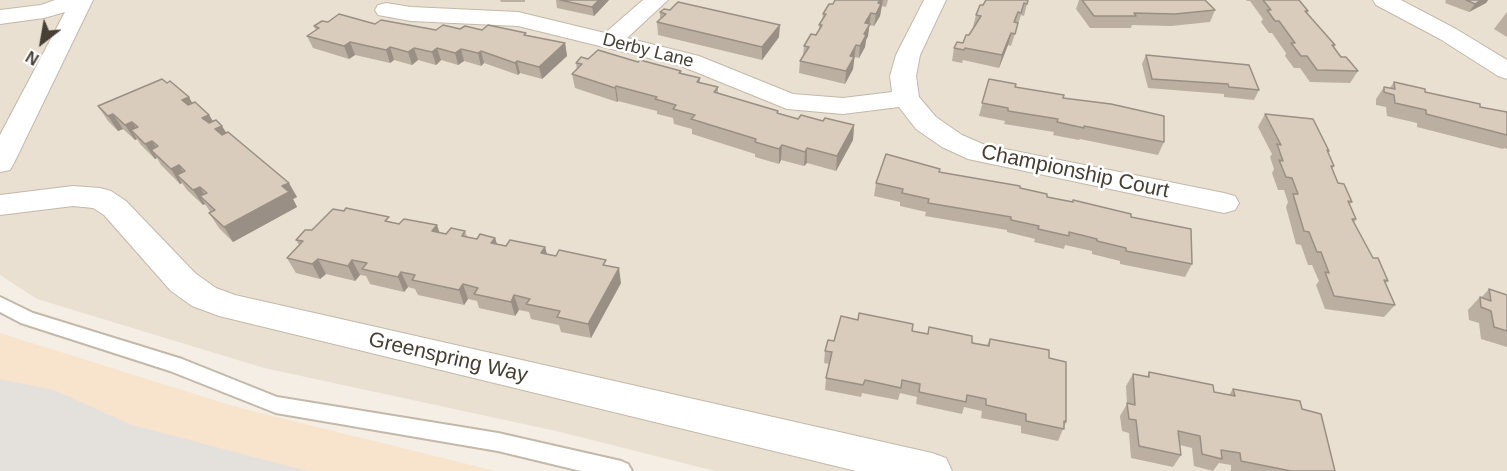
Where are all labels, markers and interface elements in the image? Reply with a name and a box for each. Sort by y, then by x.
north arrow [12,12,72,72]
street label: Derby Lane [600,29,696,73]
text: N [23,48,42,68]
street label: Championship Court [979,140,1171,204]
street label: Greenspring Way [366,327,530,389]

